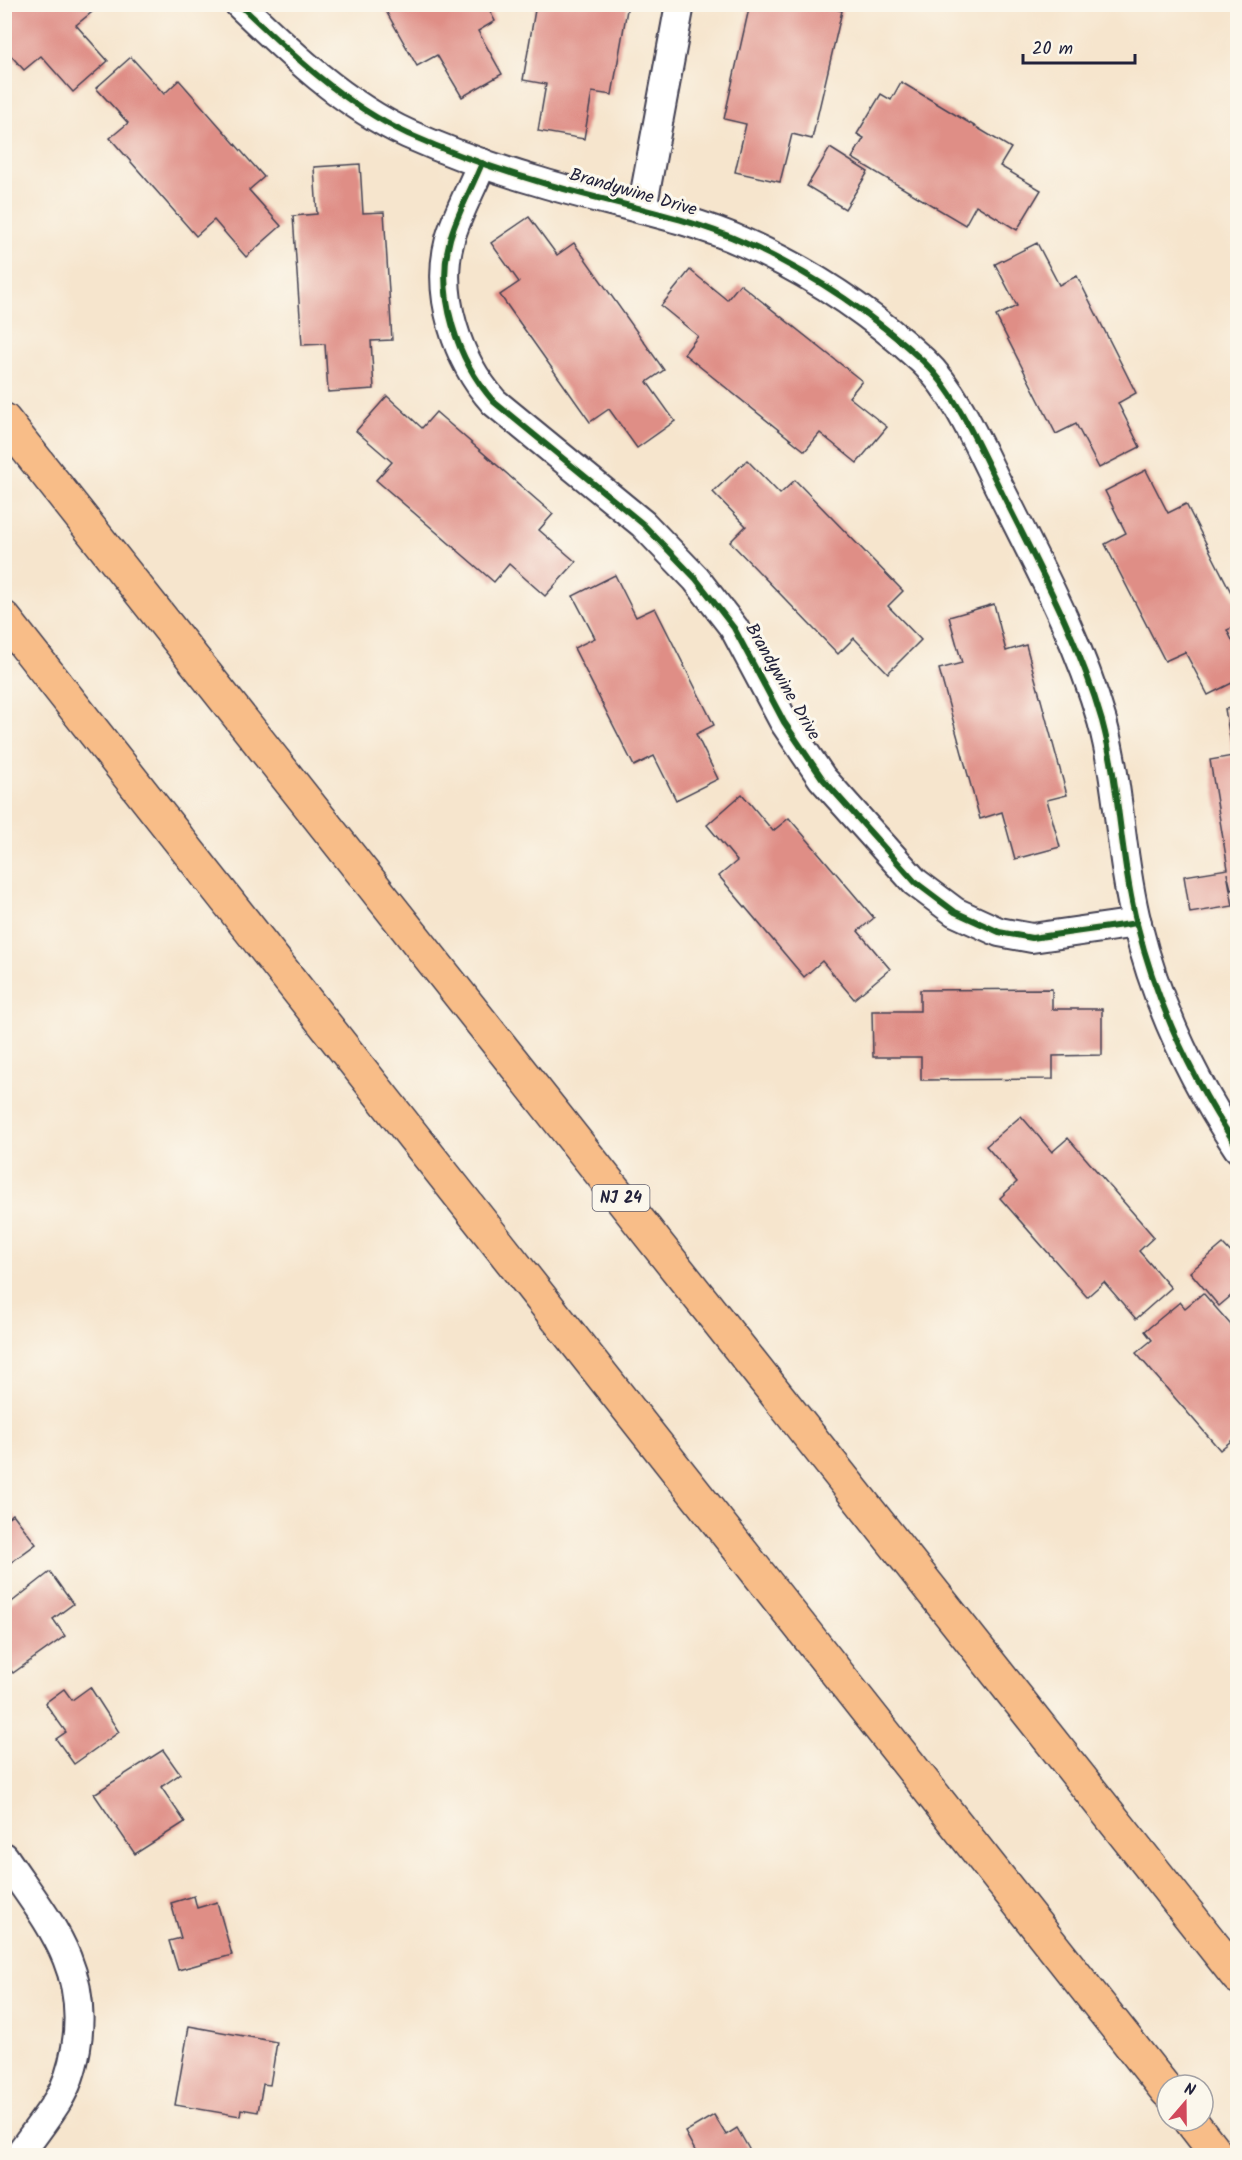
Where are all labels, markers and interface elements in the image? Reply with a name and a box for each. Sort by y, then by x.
scale bar [1023,27,1136,65]
text: 20 m [1032,35,1073,64]
street label: Brandywine Drive [566,161,700,225]
street label: Brandywine Drive [737,618,827,746]
road number: NJ 24 [592,1185,650,1211]
north arrow [1155,2073,1215,2133]
text: N [1181,2077,1199,2104]

